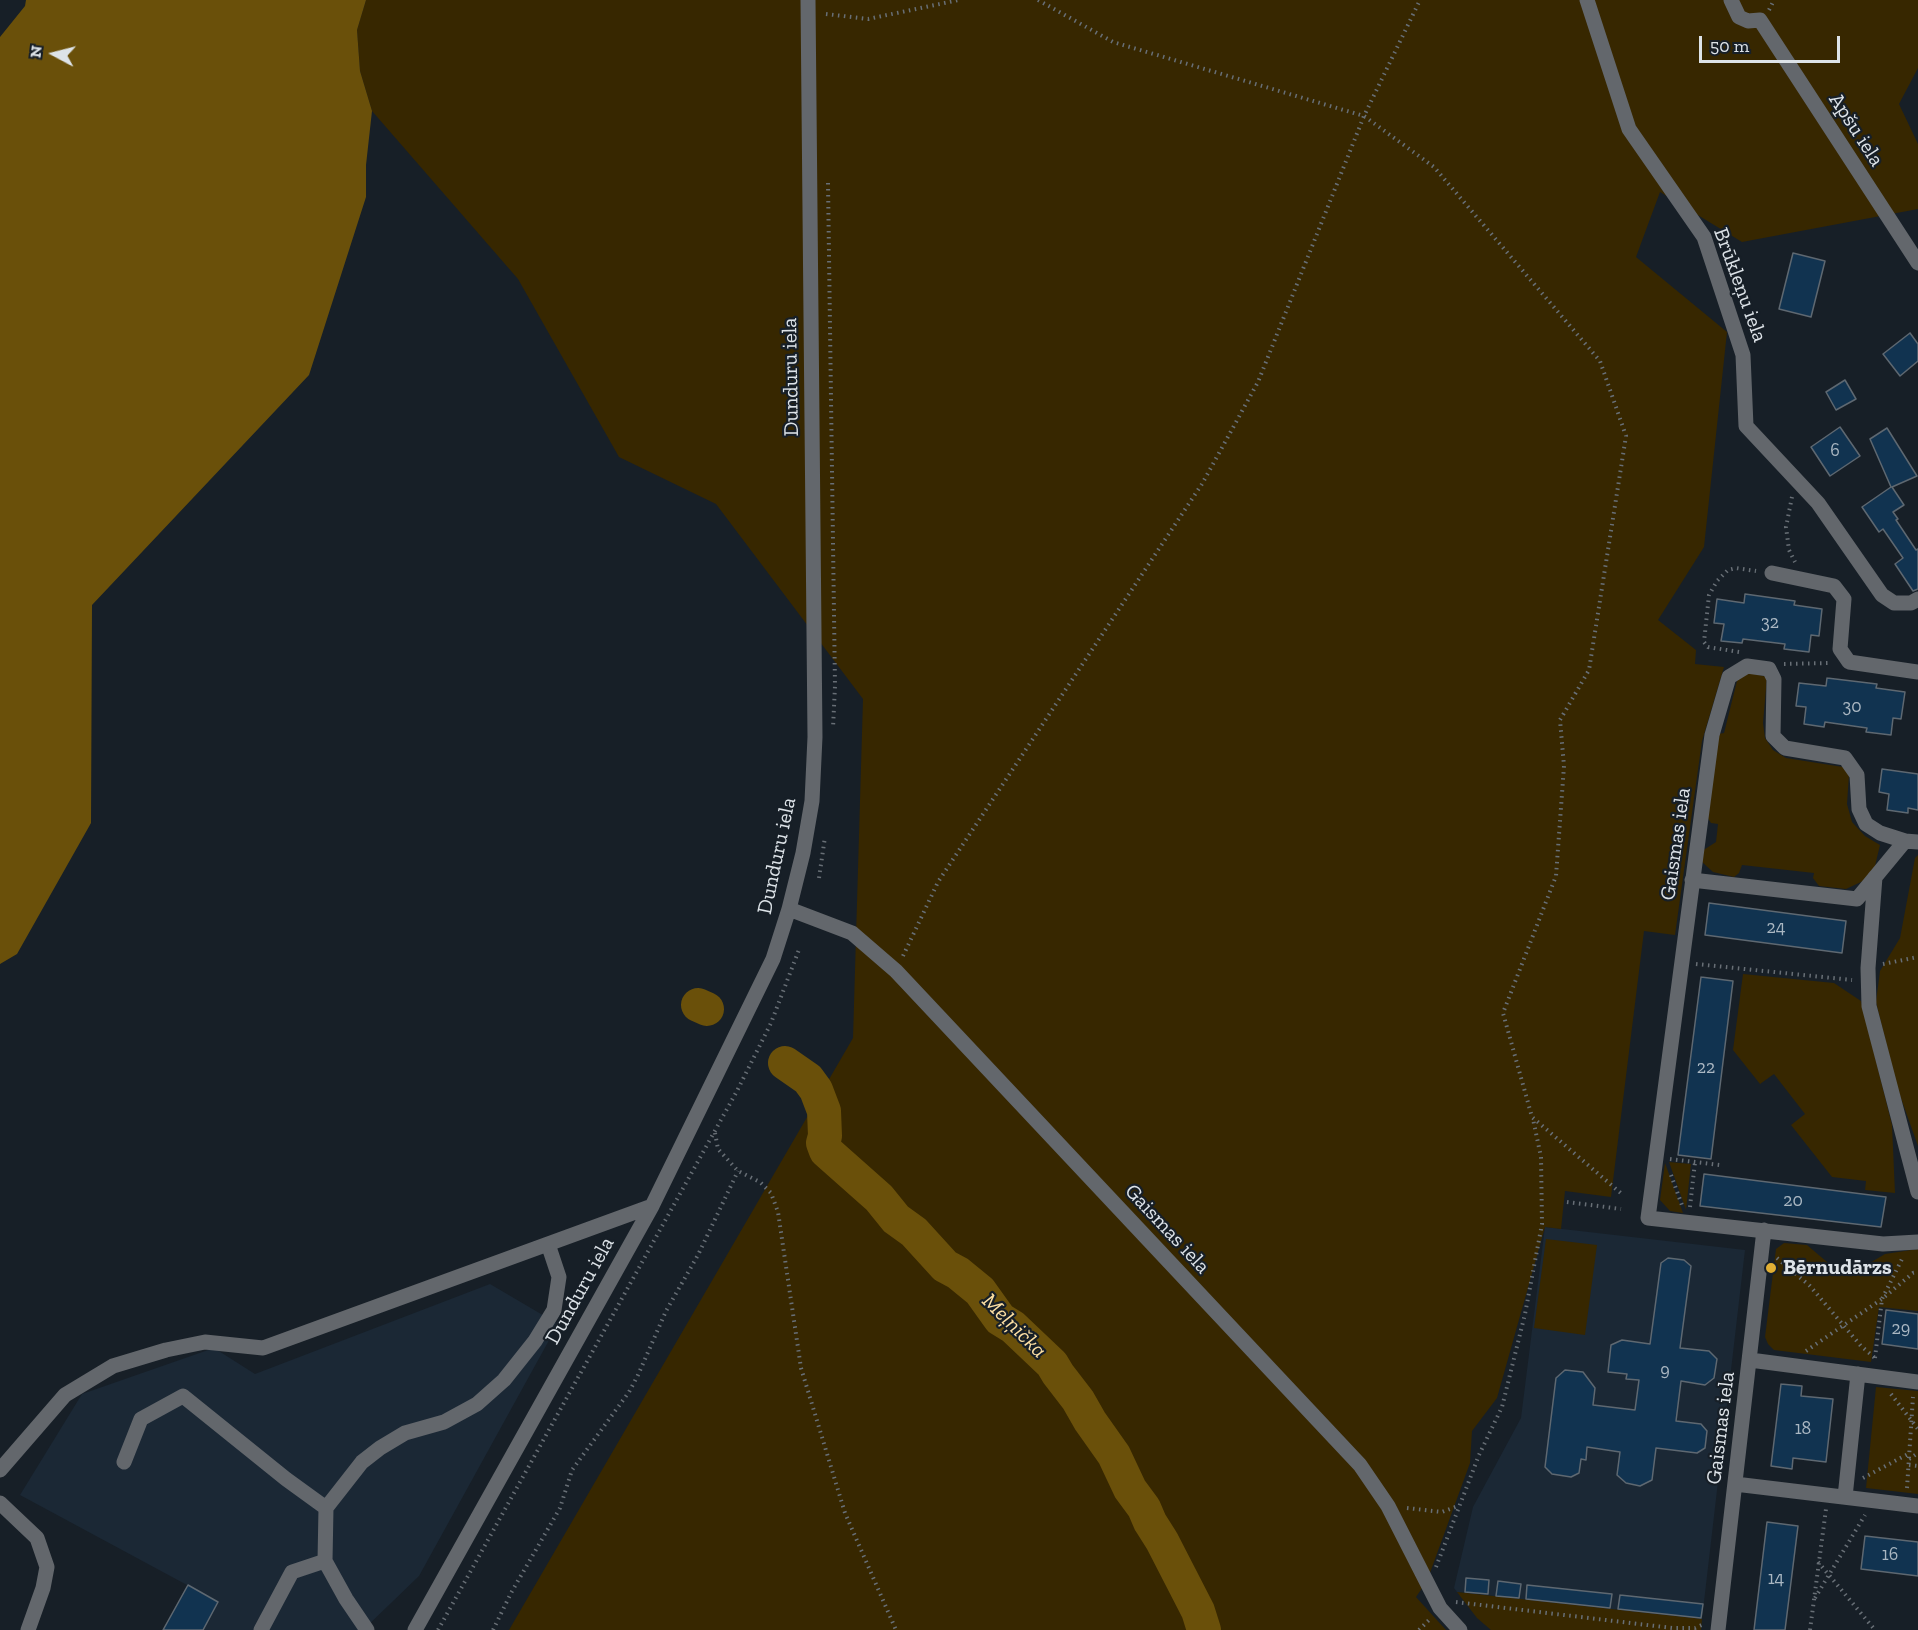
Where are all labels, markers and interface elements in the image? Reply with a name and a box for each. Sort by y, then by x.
north arrow [24,24,84,84]
scale bar [1702,24,1843,62]
text: 50 m [1710,35,1749,57]
text: N [25,45,46,59]
street label: Apšu iela [1823,89,1889,171]
street label: Brūkleņu iela [1708,224,1772,346]
street label: Dunduru iela [777,317,805,437]
house number: 6 [1830,440,1840,462]
house number: 32 [1761,612,1779,634]
house number: 30 [1842,696,1862,718]
street label: Gaismas iela [1656,786,1696,902]
street label: Dunduru iela [752,795,802,917]
house number: 24 [1767,917,1785,939]
house number: 22 [1697,1057,1715,1079]
street label: Gaismas iela [1119,1179,1215,1279]
house number: 20 [1783,1190,1803,1212]
street label: Dunduru iela [540,1233,620,1349]
place label: Bērnudārzs [1783,1255,1892,1281]
marker: Bērnudārzs [1764,1261,1778,1275]
water label: Meļņička [976,1288,1052,1364]
house number: 29 [1892,1318,1910,1340]
house number: 9 [1660,1360,1670,1382]
street label: Gaismas iela [1702,1370,1740,1486]
house number: 18 [1795,1418,1811,1440]
house number: 16 [1882,1544,1898,1566]
house number: 14 [1768,1568,1784,1590]

